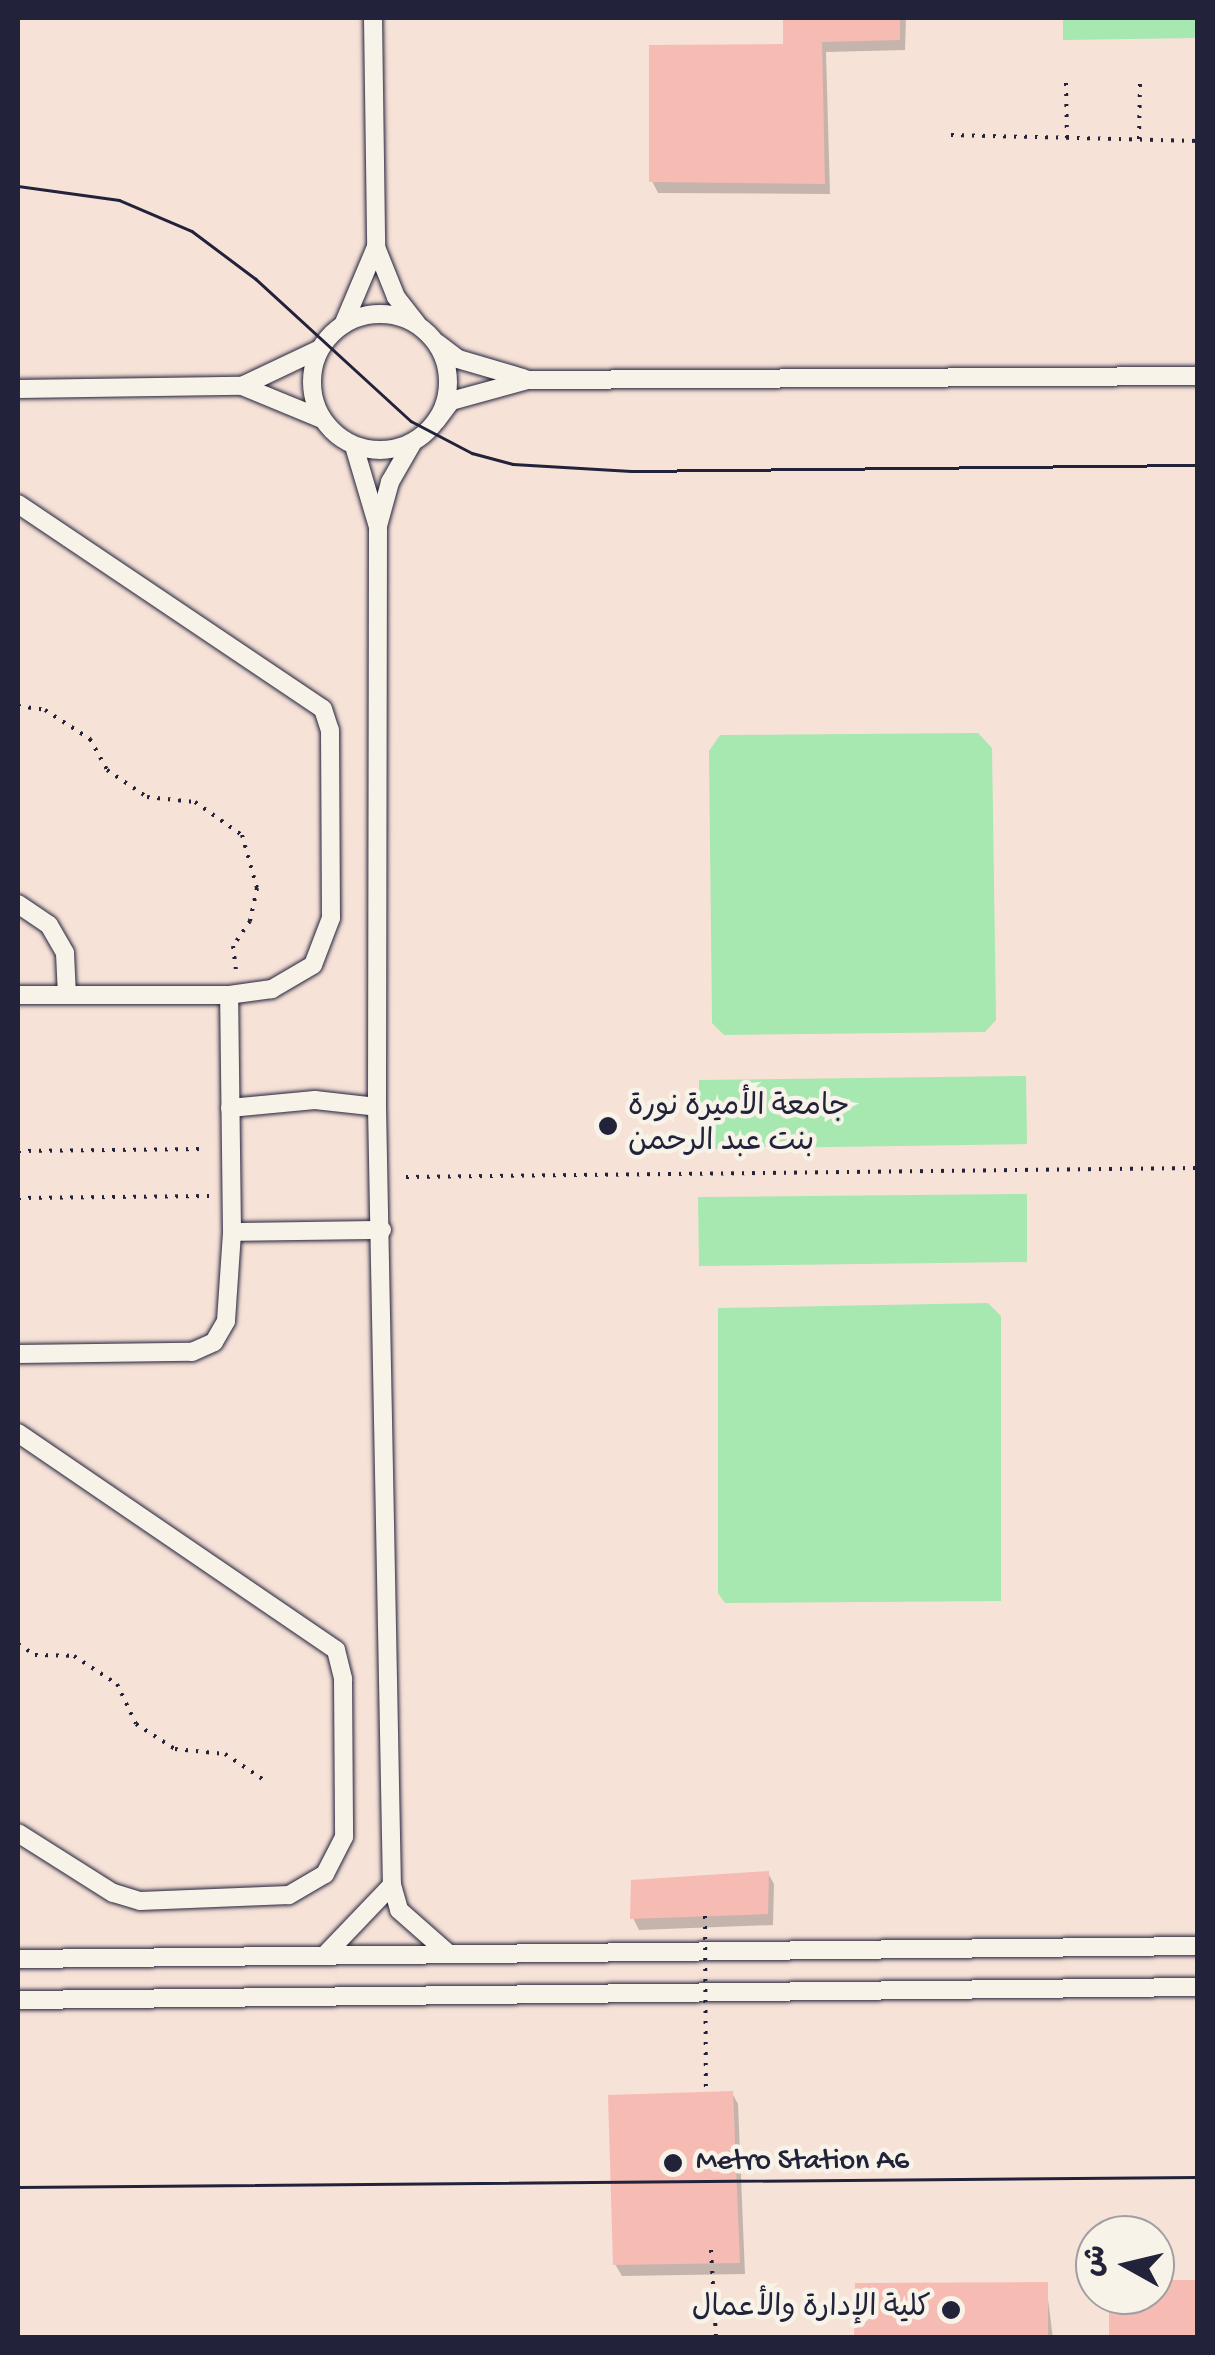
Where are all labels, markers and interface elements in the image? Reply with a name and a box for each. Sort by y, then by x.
place label: جامعة الأميرة نورة بنت عبد الرحمن [628,1091,850,1162]
marker: جامعة الأميرة نورة بنت عبد الرحمن [597,1115,619,1137]
place label: Metro Station A6 [696,2145,909,2181]
marker: Metro Station A6 [660,2150,686,2176]
north arrow [1075,2215,1175,2315]
text: ش [1078,2243,1115,2279]
place label: كلية الإدارة والأعمال [692,2292,931,2328]
marker: كلية الإدارة والأعمال [940,2299,962,2321]

